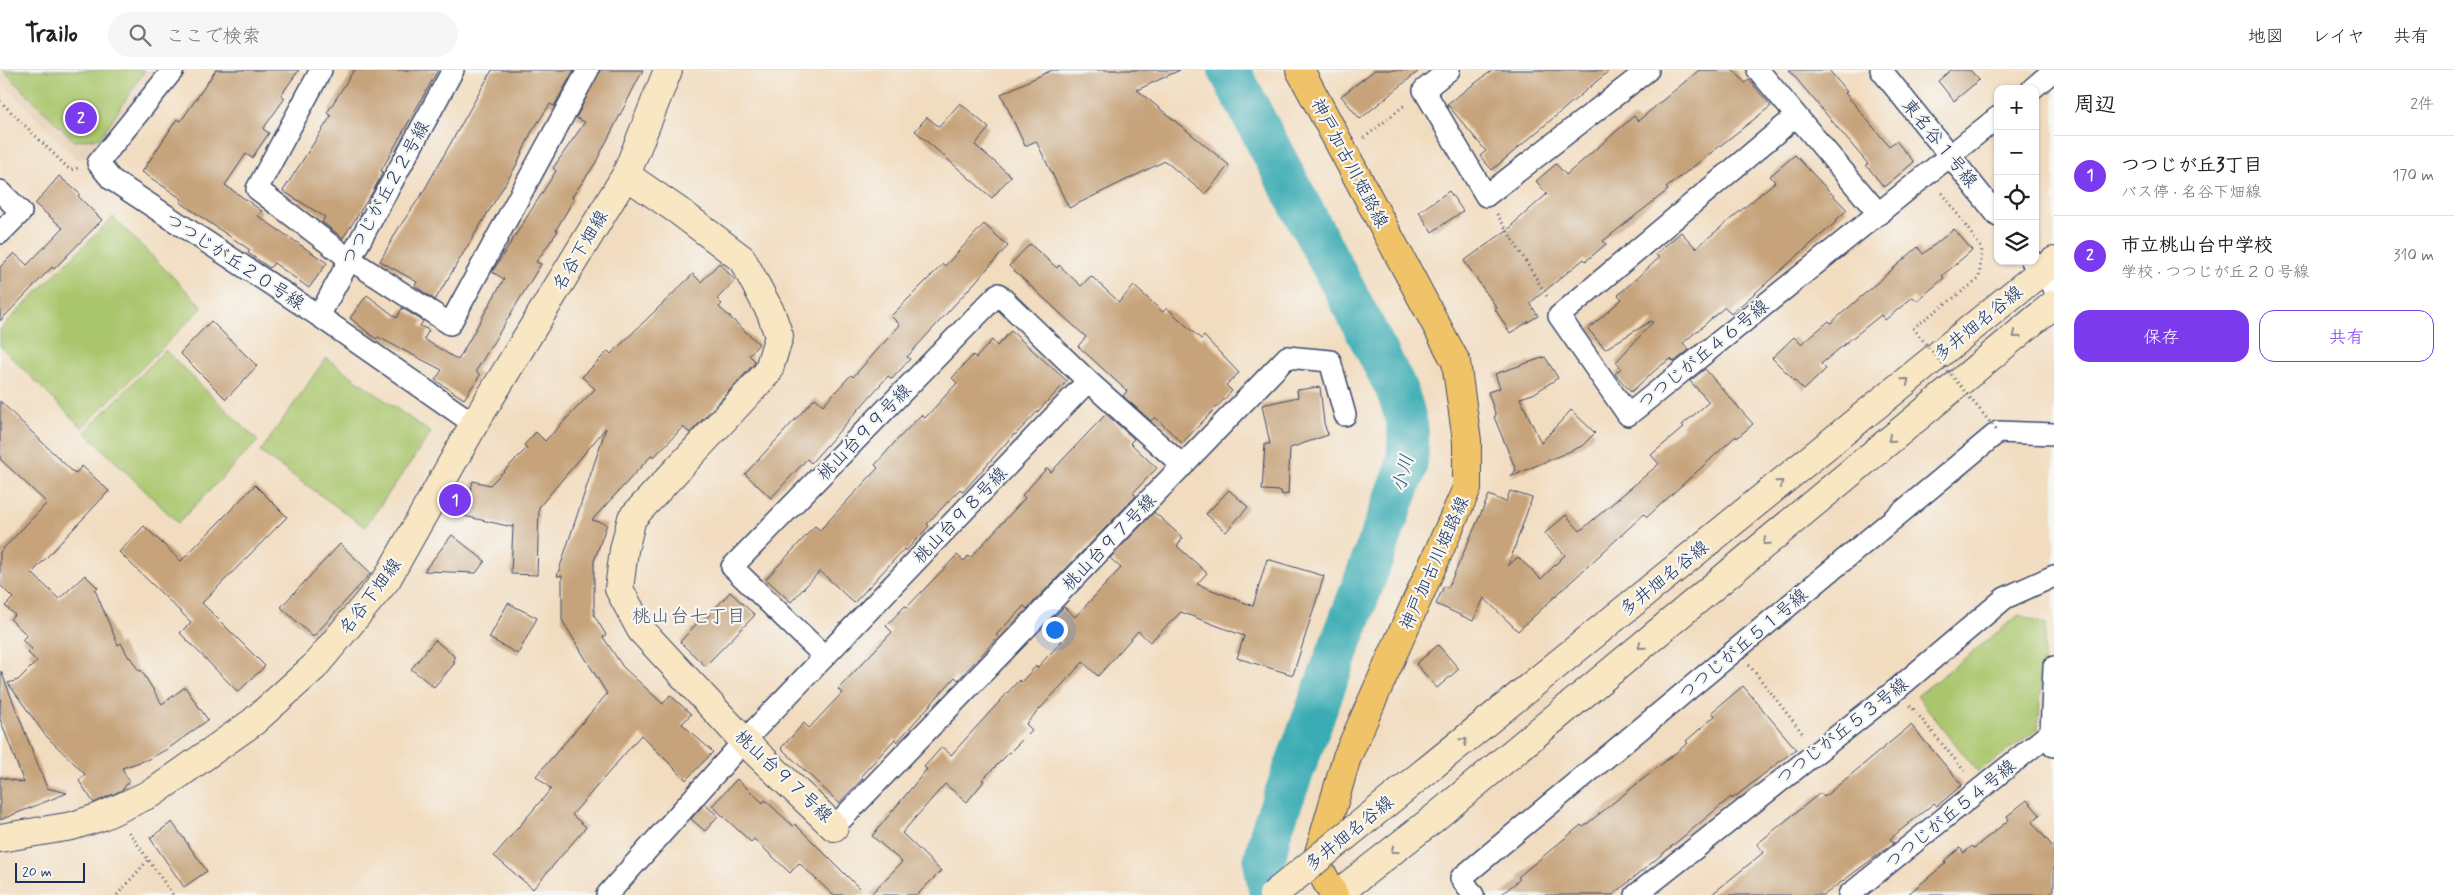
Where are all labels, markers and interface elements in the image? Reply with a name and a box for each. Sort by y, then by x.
search box [108,12,458,57]
text: Trailo [25,19,78,50]
icon: search [126,21,154,49]
text: ここで検索 [166,24,261,49]
text: 地図 [2248,25,2284,49]
text: レイヤ [2312,25,2365,49]
text: 共有 [2393,25,2429,49]
map controls [1994,85,2039,265]
button: + [1994,85,2039,130]
text: 周辺 [2074,91,2116,119]
street label: 神戸加古川姫路線 [1305,94,1394,233]
street label: 東名谷１号線 [1896,94,1983,193]
text: 2件 [2410,94,2434,115]
pin: 2 [65,99,97,137]
street label: つつじが丘２２号線 [336,117,436,270]
button: − [1994,130,2039,175]
text: つつじが丘3丁目 [2121,153,2263,178]
text: 1 [2086,165,2094,186]
text: 170 m [2392,165,2434,186]
button: locate [1994,175,2039,220]
text: バス停 · 名谷下畑線 [2121,182,2261,203]
street label: 名谷下畑線 [547,206,614,295]
street label: つつじが丘２０号線 [160,208,309,316]
button: layers [1994,220,2039,265]
text: 市立桃山台中学校 [2121,233,2273,258]
text: 2 [2086,245,2094,266]
text: 310 m [2393,245,2434,266]
text: 学校 · つつじが丘２０号線 [2121,262,2309,283]
street label: 多井畑名谷線 [1929,280,2028,367]
street label: つつじが丘４６号線 [1633,294,1774,415]
button: 保存 [2074,310,2249,362]
button: 共有 [2259,310,2434,362]
one-way arrow [2013,329,2022,338]
one-way arrow [1901,377,1910,386]
street label: 桃山台９９号線 [812,379,917,486]
one-way arrow [1888,433,1897,442]
water label: 小川 [1386,452,1420,495]
street label: 桃山台９８号線 [908,462,1013,569]
one-way arrow [1775,480,1784,489]
pin: 1 [439,481,471,519]
street label: 桃山台９７号線 [1057,489,1162,596]
street label: 神戸加古川姫路線 [1395,493,1475,634]
street label: 多井畑名谷線 [1615,535,1714,622]
one-way arrow [1763,537,1772,546]
street label: 名谷下畑線 [334,553,407,640]
street label: つつじが丘５１号線 [1674,584,1813,706]
district label: 桃山台七丁目 [632,604,746,629]
your location [1042,617,1068,643]
one-way arrow [1638,641,1647,649]
street label: つつじが丘５３号線 [1771,672,1914,791]
street label: 桃山台９７号線 [729,725,838,828]
one-way arrow [1459,737,1468,746]
street label: つつじが丘５４号線 [1880,754,2021,875]
street label: 多井畑名谷線 [1300,790,1399,877]
one-way arrow [1391,844,1400,852]
scale bar [15,860,85,883]
text: 20 m [22,863,52,881]

